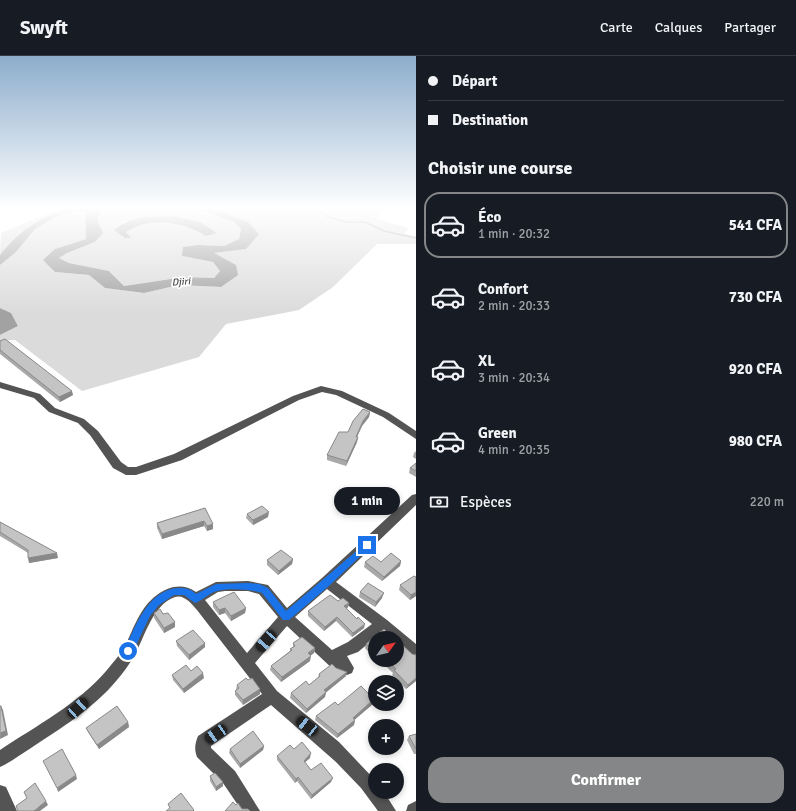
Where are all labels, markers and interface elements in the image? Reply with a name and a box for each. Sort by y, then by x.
text: Swyft [20,16,68,40]
text: Carte [600,19,633,36]
text: Calques [655,19,702,36]
text: Partager [724,19,776,36]
text: Départ [452,72,497,90]
text: Destination [452,111,528,129]
text: Choisir une course [428,157,572,179]
icon: car [430,207,466,243]
text: Éco [478,208,501,226]
text: 541 CFA [729,216,782,234]
text: 1 min · 20:32 [478,226,550,242]
water label: Djiri [171,275,192,289]
icon: car [430,279,466,315]
text: Confort [478,280,528,298]
text: 730 CFA [729,288,782,306]
text: 2 min · 20:33 [478,298,550,314]
icon: car [430,351,466,387]
text: XL [478,352,495,370]
text: 920 CFA [729,360,782,378]
text: 3 min · 20:34 [478,370,550,386]
icon: car [430,423,466,459]
text: Green [478,424,517,442]
text: 980 CFA [729,432,782,450]
text: 4 min · 20:35 [478,442,550,458]
callout: 1 min [334,487,400,515]
icon: cash [428,491,450,513]
text: 1 min [351,493,383,509]
text: Espèces [460,493,512,511]
text: 220 m [750,494,784,510]
route end [358,536,376,554]
car [254,628,278,654]
north arrow [368,631,404,667]
map controls [368,631,404,799]
route start [119,642,137,660]
button: layers [368,675,404,711]
car [65,695,91,721]
car [294,714,320,738]
button: + [368,719,404,755]
car [203,722,229,746]
button: Confirmer [428,757,784,803]
button: − [368,763,404,799]

